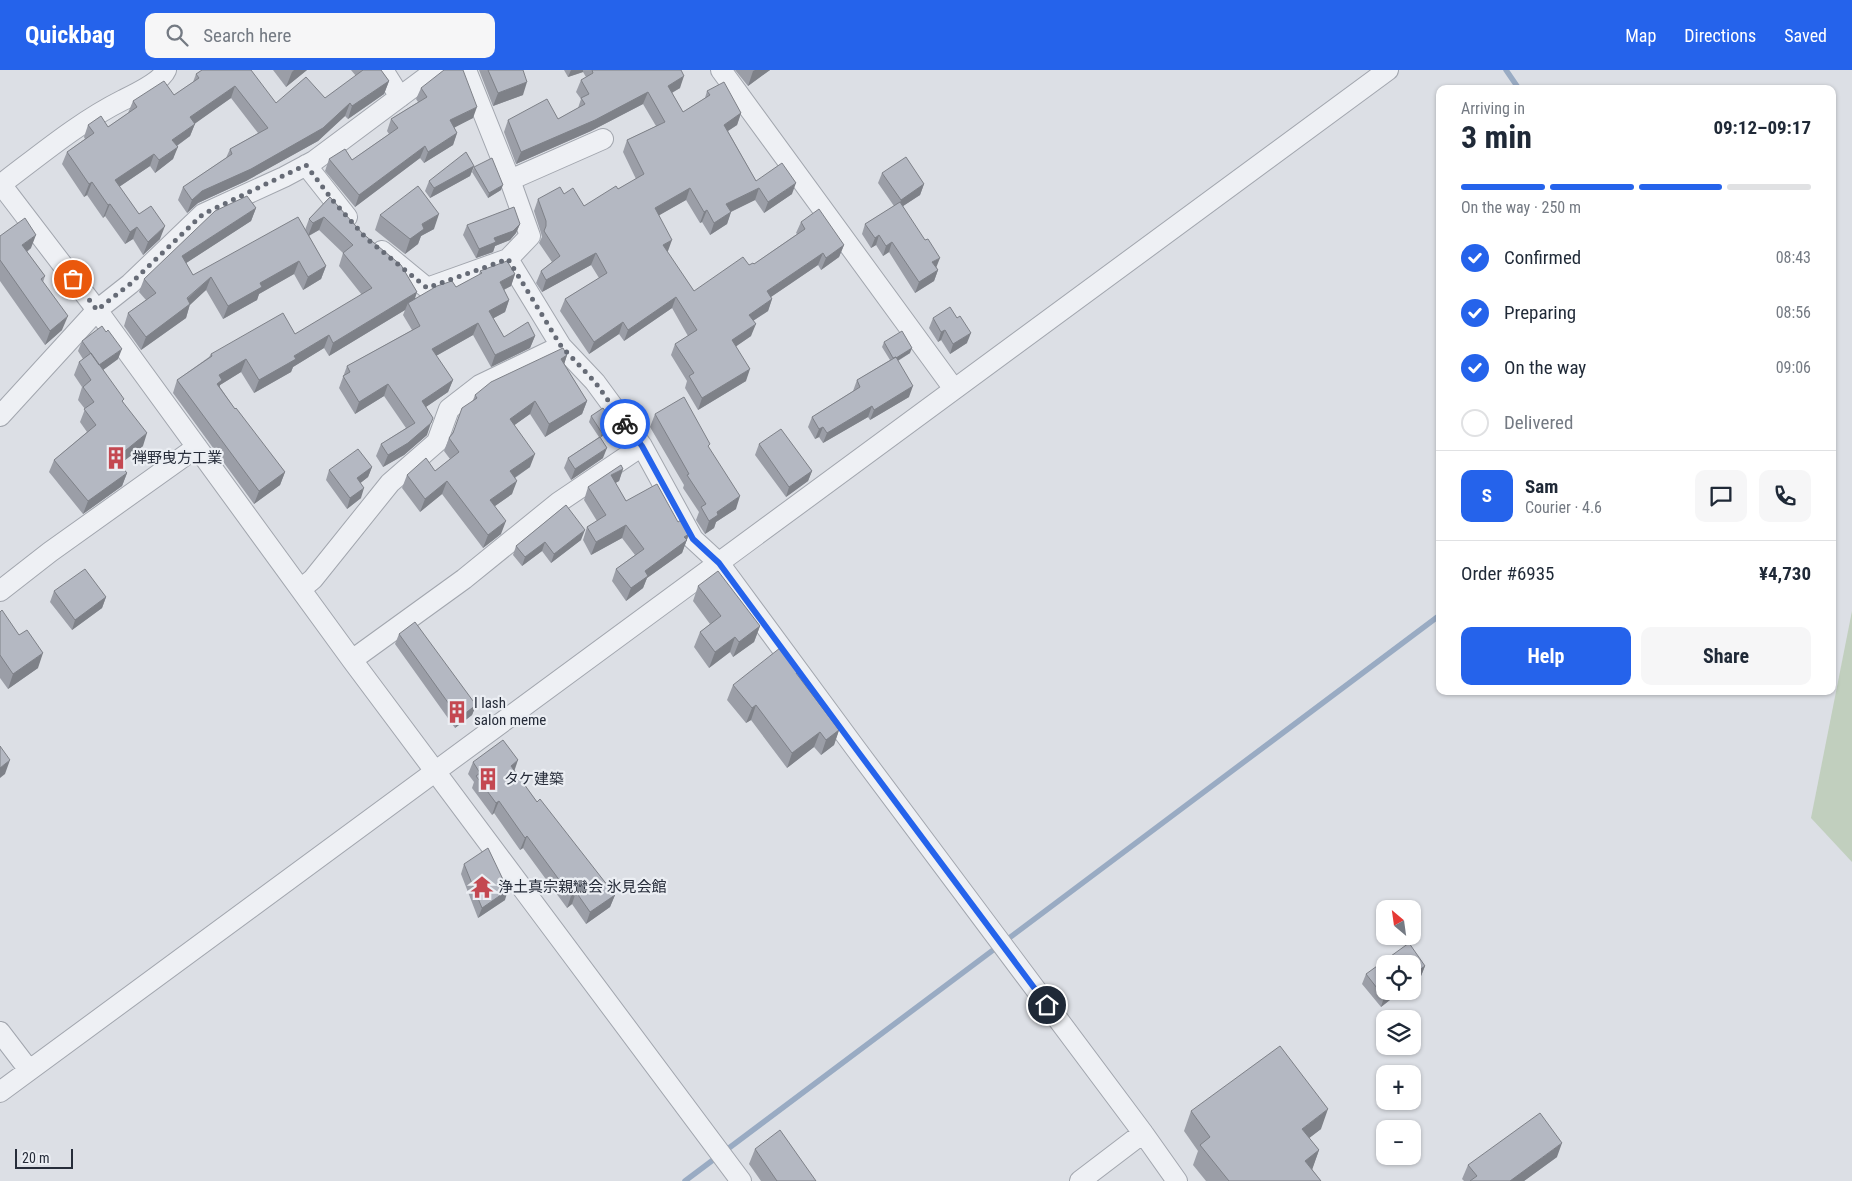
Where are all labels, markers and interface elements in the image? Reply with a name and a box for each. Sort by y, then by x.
search box [145,13,495,58]
text: Quickbag [25,21,115,49]
icon: search [163,21,191,49]
text: Search here [203,24,292,47]
text: Map [1625,25,1656,46]
text: Directions [1684,25,1756,46]
text: Saved [1784,25,1827,46]
text: Arriving in [1461,99,1525,118]
text: 09:12–09:17 [1713,116,1811,139]
text: 3 min [1461,118,1532,156]
text: On the way · 250 m [1461,198,1581,217]
icon: check [1461,244,1489,272]
text: Confirmed [1504,246,1581,269]
text: 08:43 [1776,248,1811,267]
pin [52,258,94,300]
icon: bag [59,265,87,293]
icon: check [1461,299,1489,327]
text: Preparing [1504,301,1576,324]
text: 08:56 [1776,303,1811,322]
icon: check [1461,354,1489,382]
text: On the way [1504,356,1586,379]
text: 09:06 [1776,358,1811,377]
courier [600,399,650,449]
icon: bike [611,410,639,438]
text: Delivered [1504,411,1573,434]
building icon: 禅野曳方工業 [103,445,129,471]
place label: 禅野曳方工業 [132,449,222,467]
button: chat [1695,470,1747,522]
button: phone [1759,470,1811,522]
text: Sam [1525,475,1558,498]
text: S [1482,484,1492,507]
text: Courier · 4.6 [1525,498,1602,517]
text: Order #6935 [1461,562,1554,585]
text: ¥4,730 [1759,562,1811,585]
button: Help [1461,627,1631,685]
button: Share [1641,627,1811,685]
place label: I lash salon meme [474,694,546,729]
building icon: I lash salon meme [444,699,470,725]
building icon: タケ建築 [475,766,501,792]
place label: タケ建築 [504,770,564,788]
temple icon: 浄土真宗親鸞会 氷見会館 [469,874,495,900]
place label: 浄土真宗親鸞会 氷見会館 [498,878,666,896]
north arrow [1376,900,1421,945]
map controls [1376,900,1421,1165]
button: locate [1376,955,1421,1000]
pin [1026,984,1068,1026]
icon: home [1033,991,1061,1019]
button: layers [1376,1010,1421,1055]
button: + [1376,1065,1421,1110]
button: − [1376,1120,1421,1165]
scale bar [15,1146,72,1169]
text: 20 m [22,1150,50,1166]

